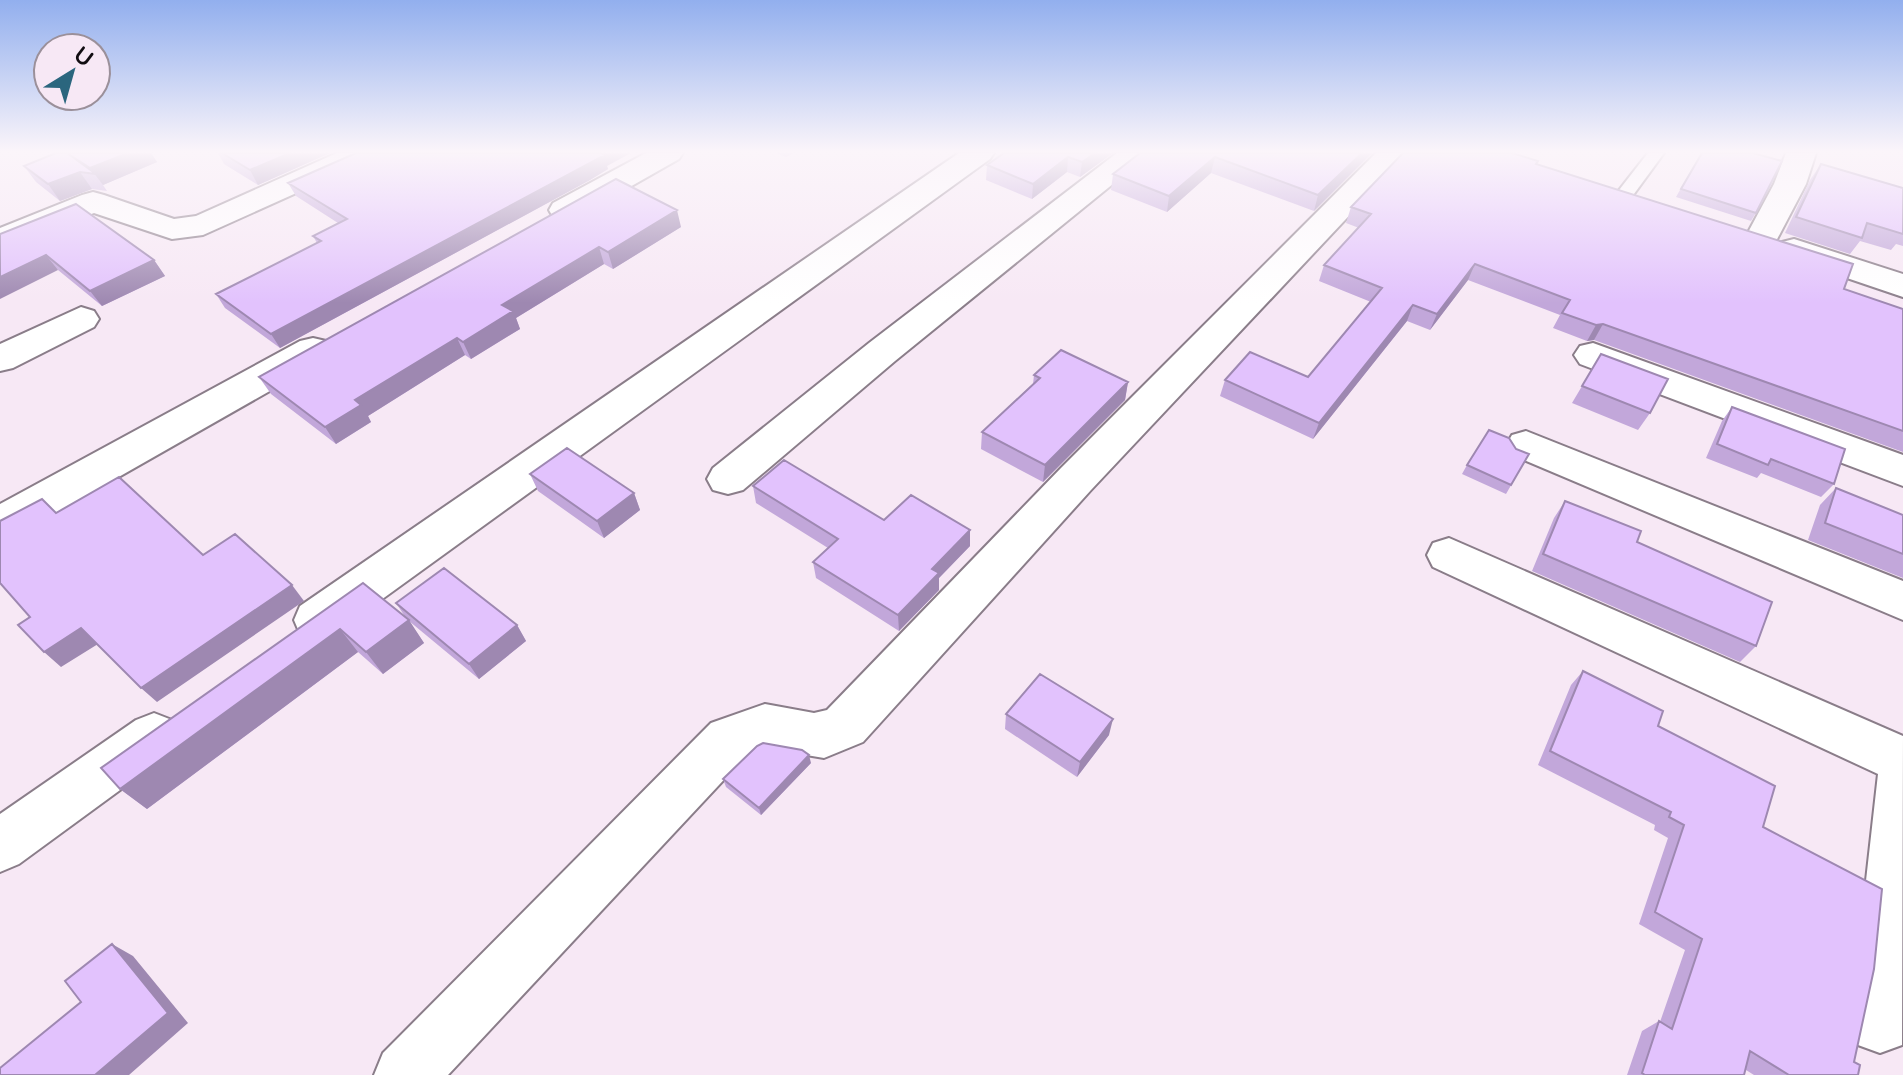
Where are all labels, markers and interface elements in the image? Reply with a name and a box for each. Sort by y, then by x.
north arrow [32,32,112,112]
text: U [69,41,98,72]

